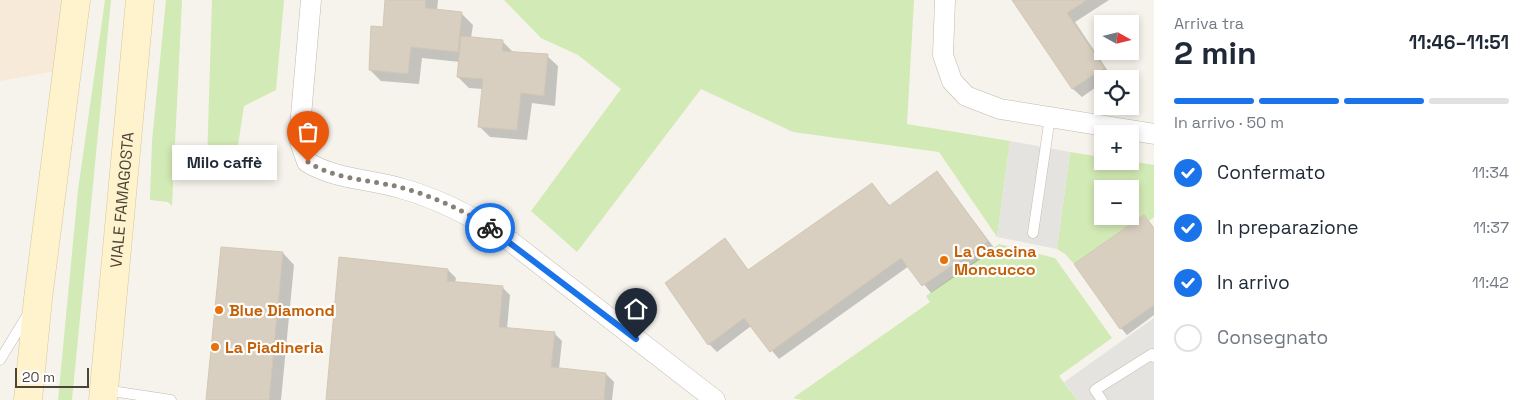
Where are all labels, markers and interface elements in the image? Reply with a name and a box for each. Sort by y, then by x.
text: Arriva tra [1174,13,1244,34]
north arrow [1094,15,1139,60]
map controls [1094,15,1139,225]
text: 11:46–11:51 [1409,30,1509,55]
text: 2 min [1174,33,1257,73]
button: locate [1094,70,1139,115]
pin [287,111,329,162]
text: In arrivo · 50 m [1174,112,1284,133]
icon: bag [294,118,322,146]
button: + [1094,125,1139,170]
street label: VIALE FAMAGOSTA [105,131,138,269]
callout: Milo caffè [173,144,278,180]
text: Milo caffè [187,152,262,173]
icon: check [1174,159,1202,187]
text: Confermato [1217,160,1325,185]
text: 11:34 [1472,162,1509,183]
button: − [1094,180,1139,225]
courier [465,203,515,253]
icon: bike [476,214,504,242]
icon: check [1174,214,1202,242]
text: In preparazione [1217,215,1359,240]
text: 11:37 [1473,217,1509,238]
place label: La Cascina Moncucco [954,241,1037,280]
marker: La Cascina Moncucco [938,254,950,266]
icon: check [1174,269,1202,297]
text: In arrivo [1217,270,1290,295]
text: 11:42 [1472,272,1509,293]
pin [615,288,657,339]
icon: home [622,295,650,323]
place label: Blue Diamond [229,300,335,321]
marker: Blue Diamond [213,304,225,316]
text: Consegnato [1217,325,1328,350]
place label: La Piadineria [225,337,323,358]
marker: La Piadineria [209,341,221,353]
scale bar [15,365,89,388]
text: 20 m [22,368,55,386]

